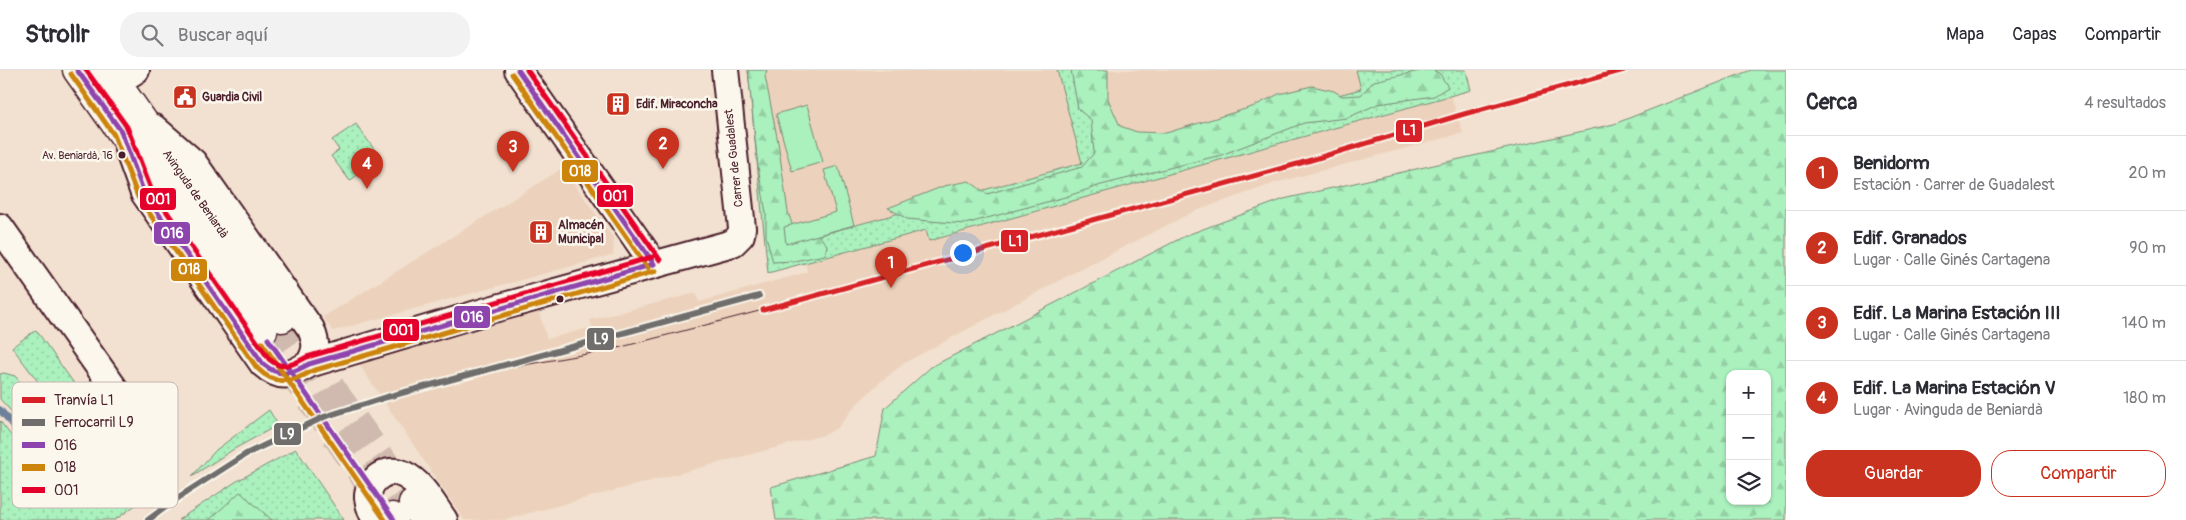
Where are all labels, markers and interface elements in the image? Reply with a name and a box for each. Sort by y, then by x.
search box [120,12,470,57]
text: Strollr [25,20,90,49]
icon: search [138,21,166,49]
text: Buscar aquí [178,23,268,47]
text: Mapa [1946,23,1984,46]
text: Capas [2012,23,2057,46]
text: Compartir [2085,23,2161,46]
public building icon: Guardia Civil [172,84,198,110]
text: Cerca [1806,89,1857,116]
place label: Guardia Civil [202,90,262,105]
building icon: Edif. Miraconcha [605,91,631,117]
text: 4 resultados [2084,93,2166,113]
place label: Edif. Miraconcha [636,97,718,112]
street label: Carrer de Guadalest [721,108,747,208]
line badge: L1 [1395,119,1423,143]
text: L1 [1402,122,1416,139]
pin: 2 [647,128,679,169]
pin: 3 [497,131,529,172]
street label: Avinguda de Beniardà [159,147,231,241]
pin: 4 [351,148,383,189]
place label: Av. Beniardà, 16 [42,149,113,162]
marker: Av. Beniardà, 16 [117,150,127,160]
text: Benidorm [1853,151,1930,175]
line badge: 018 [561,159,599,183]
text: 018 [569,163,591,180]
text: 1 [1819,163,1825,183]
text: 20 m [2128,163,2166,183]
text: Estación · Carrer de Guadalest [1853,175,2055,195]
line badge: 001 [596,184,634,208]
line badge: 001 [139,187,177,211]
text: 001 [603,188,627,205]
text: 001 [146,191,170,208]
place label: Almacén Municipal [558,218,604,247]
building icon: Almacén Municipal [528,219,554,245]
line badge: 016 [153,221,191,245]
text: 016 [160,225,184,242]
text: Edif. Granados [1853,226,1966,250]
line badge: L1 [1000,229,1029,253]
text: L1 [1008,233,1022,250]
text: 2 [1818,238,1826,258]
text: 90 m [2129,238,2166,258]
your location [950,240,976,266]
pin: 1 [875,247,907,288]
text: Lugar · Calle Ginés Cartagena [1853,250,2050,270]
line badge: 018 [170,258,208,282]
text: 018 [178,261,200,278]
unlabelled marker [555,294,565,304]
text: Edif. La Marina Estación III [1853,301,2061,325]
line badge: 016 [453,305,491,329]
text: 016 [460,309,484,326]
text: 3 [1818,313,1826,333]
text: 140 m [2122,313,2166,333]
line badge: 001 [382,318,420,342]
text: 001 [389,322,413,339]
text: Lugar · Calle Ginés Cartagena [1853,325,2050,345]
line badge: L9 [586,327,615,351]
text: L9 [593,331,609,348]
map controls [1726,370,1771,505]
button: + [1726,370,1771,415]
text: Edif. La Marina Estación V [1853,376,2056,400]
legend [12,382,178,508]
text: 4 [1817,388,1827,408]
text: 180 m [2123,388,2166,408]
text: Tranvía L1 [54,392,114,409]
text: Lugar · Avinguda de Beniardà [1853,400,2042,420]
text: Ferrocarril L9 [54,414,134,431]
button: − [1726,415,1771,460]
line badge: L9 [273,422,302,446]
text: L9 [279,426,295,443]
text: 016 [54,437,77,454]
button: Guardar [1806,450,1981,497]
button: Compartir [1991,450,2166,497]
text: 018 [54,459,76,476]
button: layers [1726,460,1771,505]
text: 001 [54,482,79,499]

